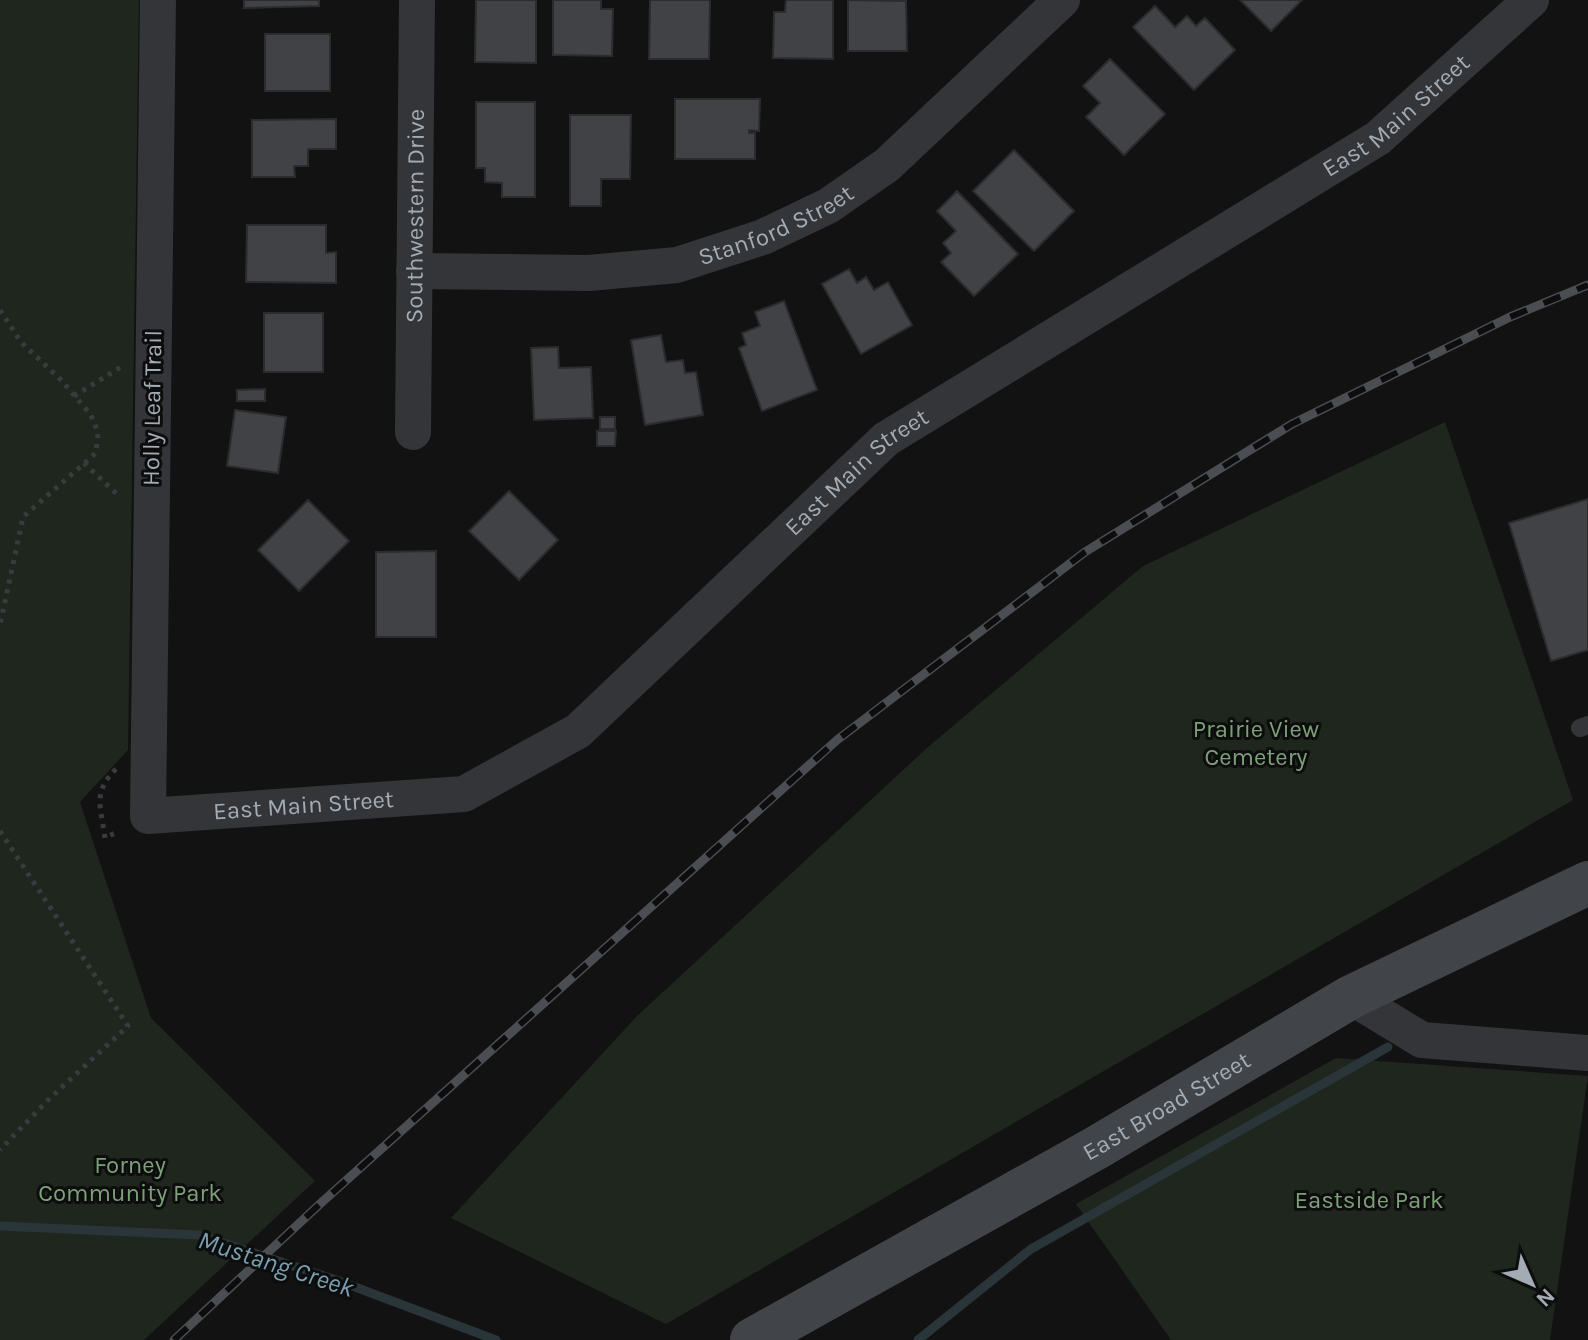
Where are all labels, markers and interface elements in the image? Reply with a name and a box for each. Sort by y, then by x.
street label: East Main Street [1317,48,1475,183]
street label: Southwestern Drive [400,109,430,323]
street label: Stanford Street [695,179,859,271]
street label: Holly Leaf Trail [137,330,167,486]
street label: East Main Street [779,403,933,541]
park label: Prairie View Cemetery [1193,715,1319,771]
street label: East Main Street [212,785,395,825]
street label: East Broad Street [1078,1046,1255,1167]
park label: Forney Community Park [38,1151,222,1207]
park label: Eastside Park [1294,1186,1444,1214]
water label: Mustang Creek [194,1224,358,1304]
north arrow [1492,1244,1572,1324]
text: N [1531,1283,1560,1312]

